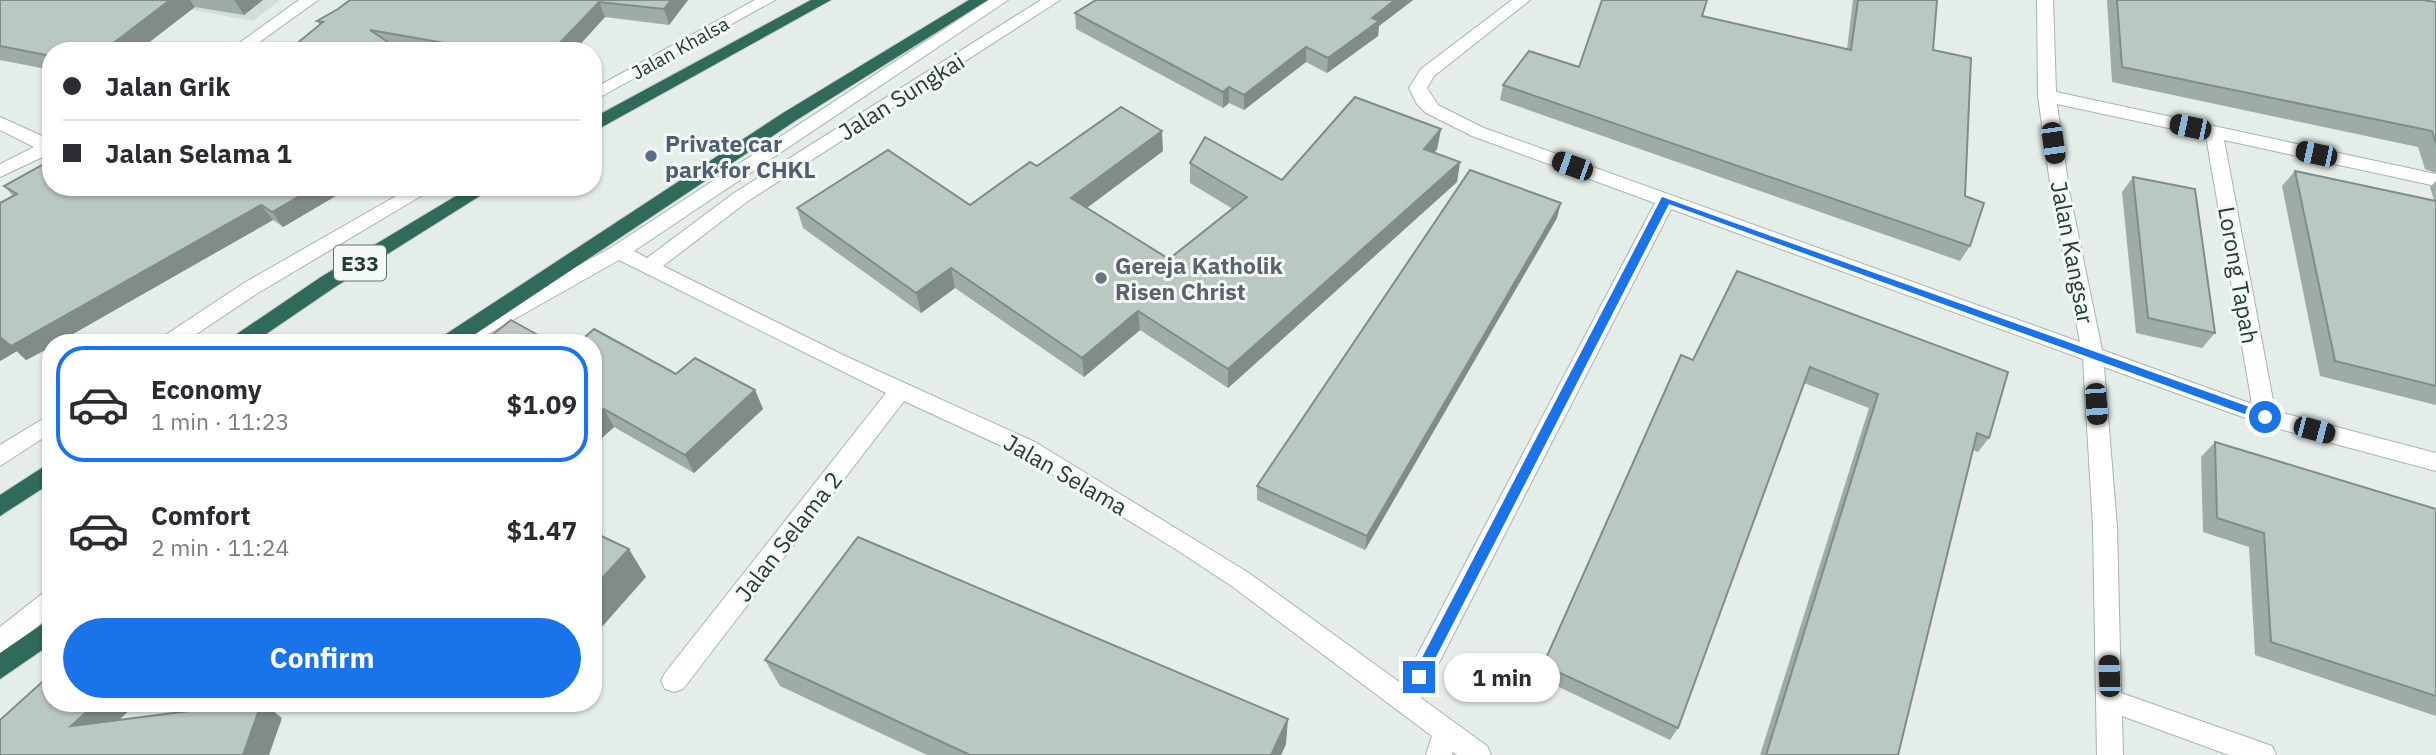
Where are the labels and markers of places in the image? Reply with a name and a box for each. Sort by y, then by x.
place label: Private car park for CHKL [665,128,816,184]
marker: Private car park for CHKL [643,148,659,164]
place label: Gereja Katholik Risen Christ [1115,250,1283,306]
marker: Gereja Katholik Risen Christ [1093,270,1109,286]

